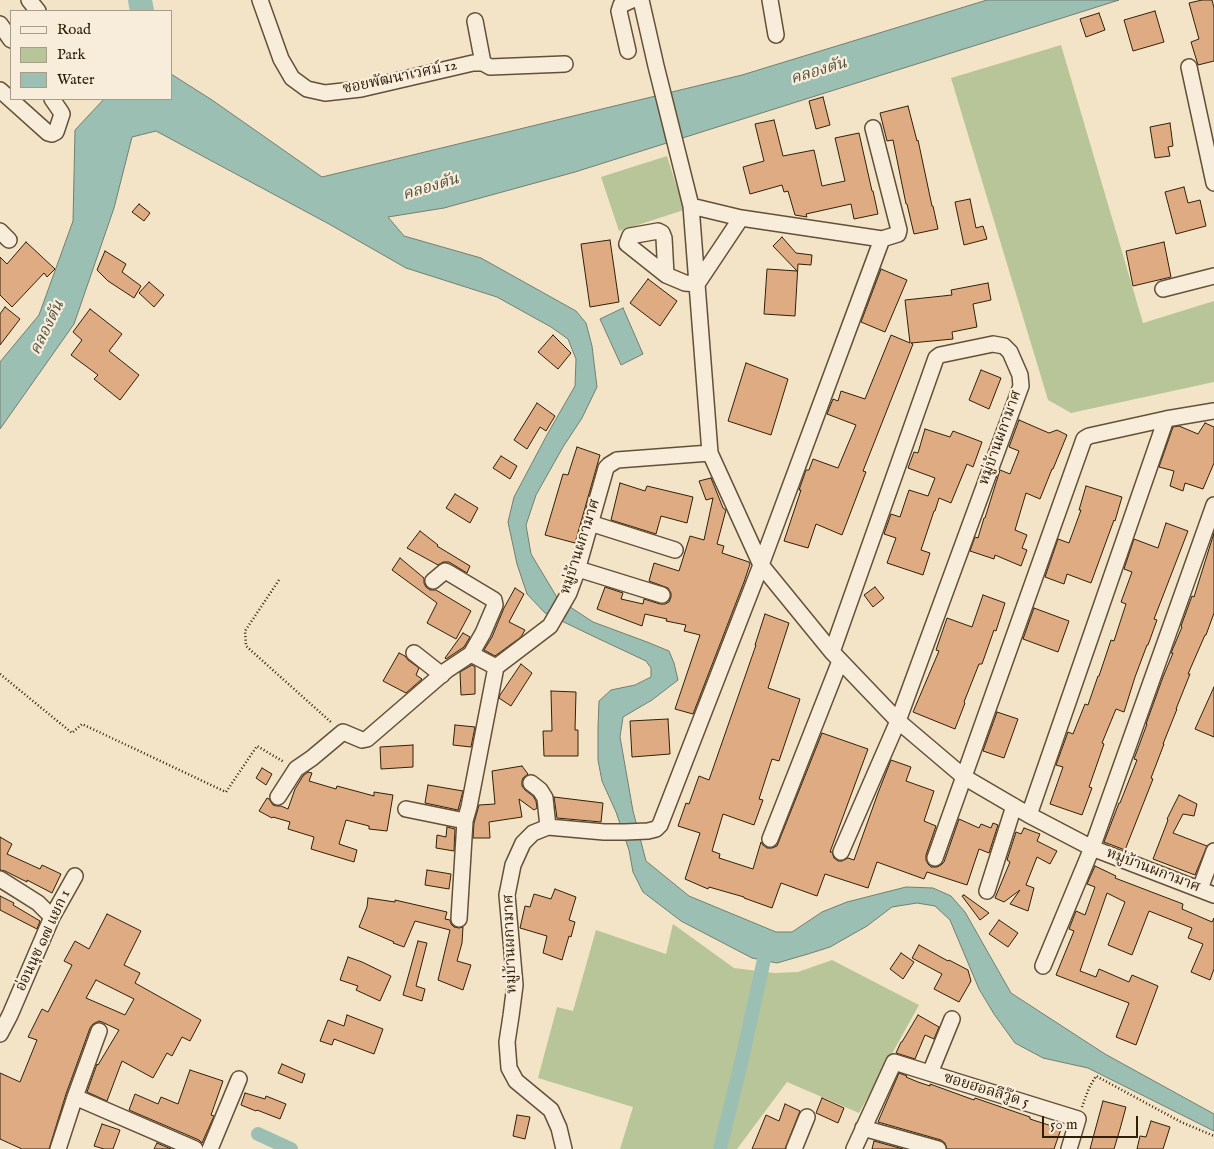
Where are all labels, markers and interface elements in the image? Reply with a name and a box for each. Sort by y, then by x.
legend [10,10,172,100]
text: Road [57,20,91,39]
text: Park [57,45,86,64]
water label: คลองตัน [789,54,849,90]
street label: ซอยพัฒนาเวศม์ 12 [341,57,459,99]
text: Water [57,70,94,89]
water label: คลองตัน [401,170,461,206]
water label: คลองตัน [27,298,69,358]
street label: หมู่บ้านผกามาศ [976,388,1026,488]
street label: หมู่บ้านผกามาศ [557,497,605,597]
street label: หมู่บ้านผกามาศ [1103,845,1203,897]
street label: อ่อนนุช ๑๗ แยก 1 [13,887,75,995]
street label: หมู่บ้านผกามาศ [500,894,522,994]
street label: ซอยฮอลลีวู๊ด 5 [941,1069,1031,1113]
scale bar [1044,1106,1140,1138]
text: 50 m [1050,1115,1078,1134]

